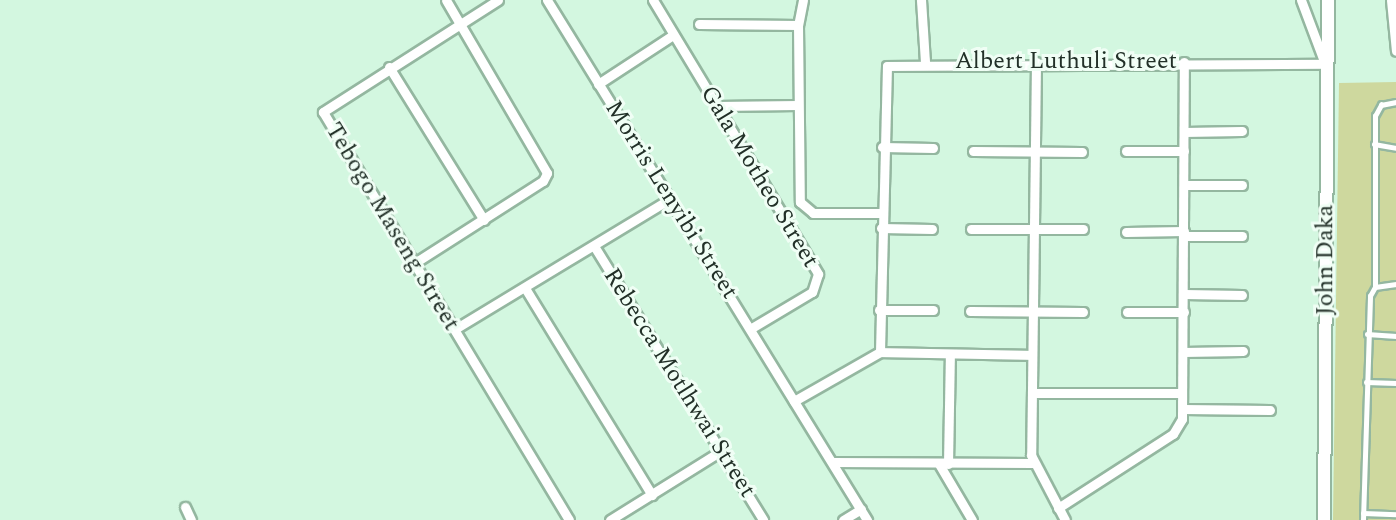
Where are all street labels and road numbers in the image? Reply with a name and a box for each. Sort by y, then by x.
street label: Albert Luthuli Street [955,48,1177,76]
street label: Gala Motheo Street [693,81,825,273]
street label: Morris Lenyibi Street [598,96,744,304]
street label: Tebogo Maseng Street [318,118,466,336]
street label: John Daka [1312,205,1340,315]
street label: Rebecca Motlhwai Street [597,263,761,503]

